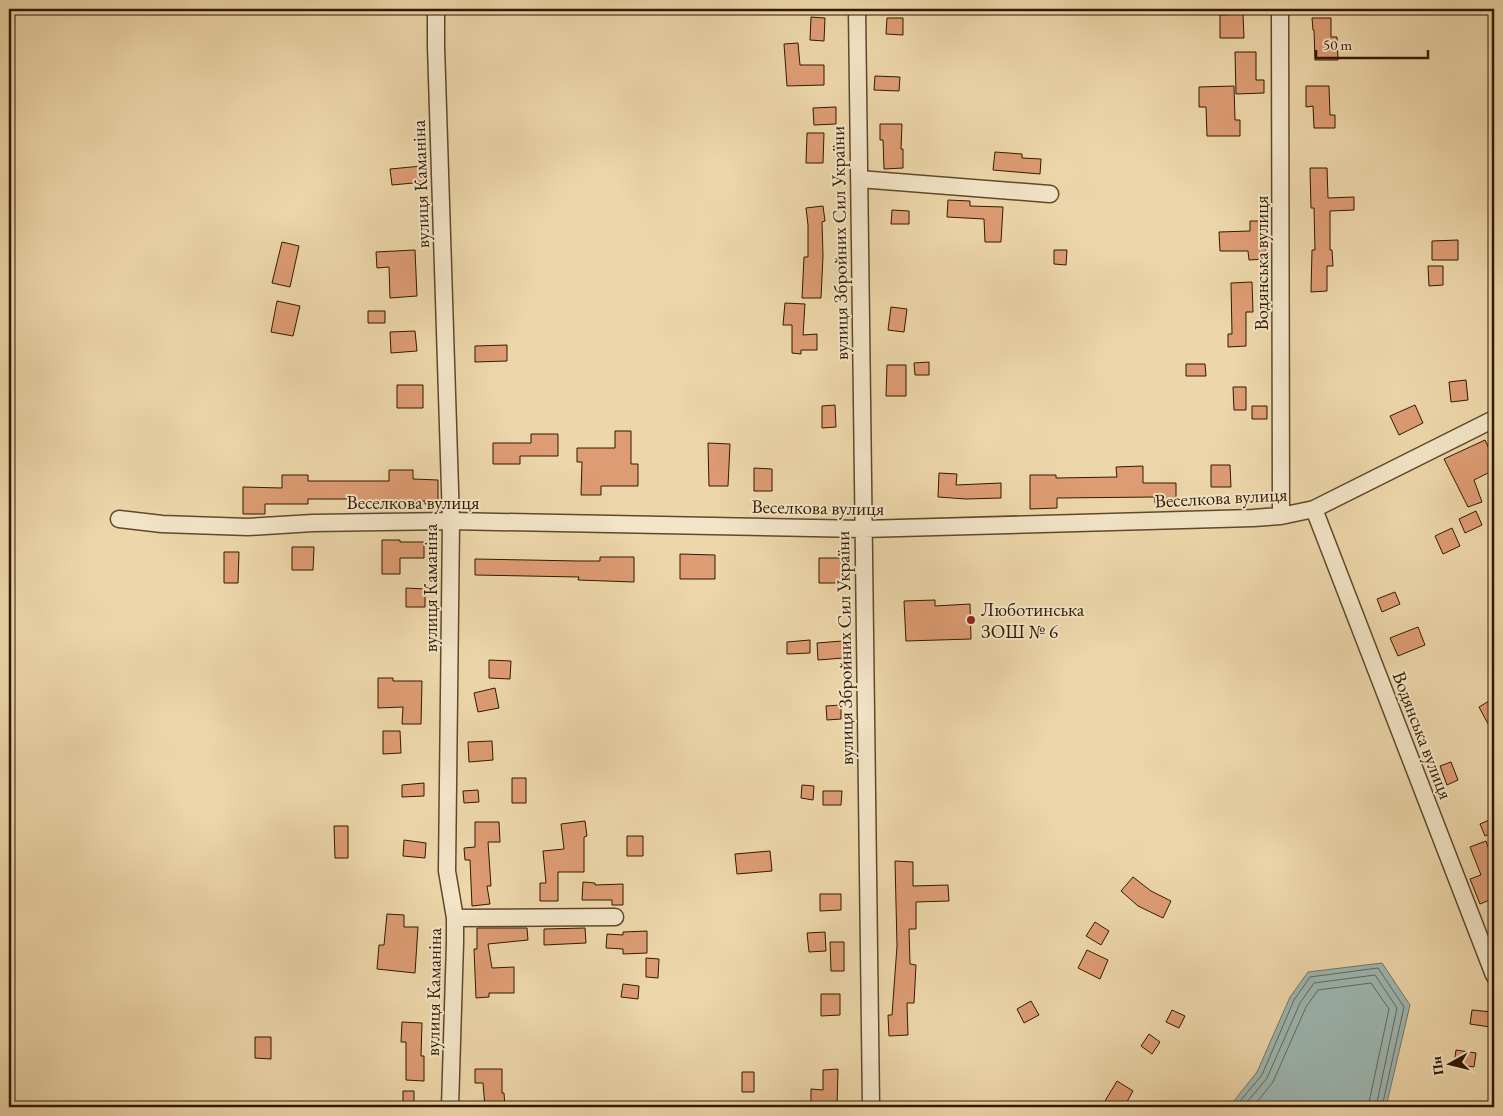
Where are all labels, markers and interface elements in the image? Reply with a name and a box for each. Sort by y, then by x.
scale bar [1316,28,1428,60]
text: 50 m [1323,35,1352,54]
street label: вулиця Каманіна [406,119,435,249]
street label: вулиця Збройних Сил України [825,126,854,360]
street label: Водянська вулиця [1249,195,1274,331]
street label: Веселкова вулиця [1154,482,1289,513]
street label: Веселкова вулиця [347,490,480,515]
street label: Веселкова вулиця [751,494,885,521]
street label: вулиця Каманіна [418,523,443,652]
street label: вулиця Збройних Сил України [830,531,859,765]
place label: Люботинська ЗОШ № 6 [981,597,1085,644]
marker: Люботинська ЗОШ № 6 [965,614,977,626]
street label: Водянська вулиця [1387,668,1459,803]
street label: вулиця Каманіна [420,927,447,1056]
north arrow [1426,1038,1476,1088]
text: Пн [1427,1055,1447,1077]

